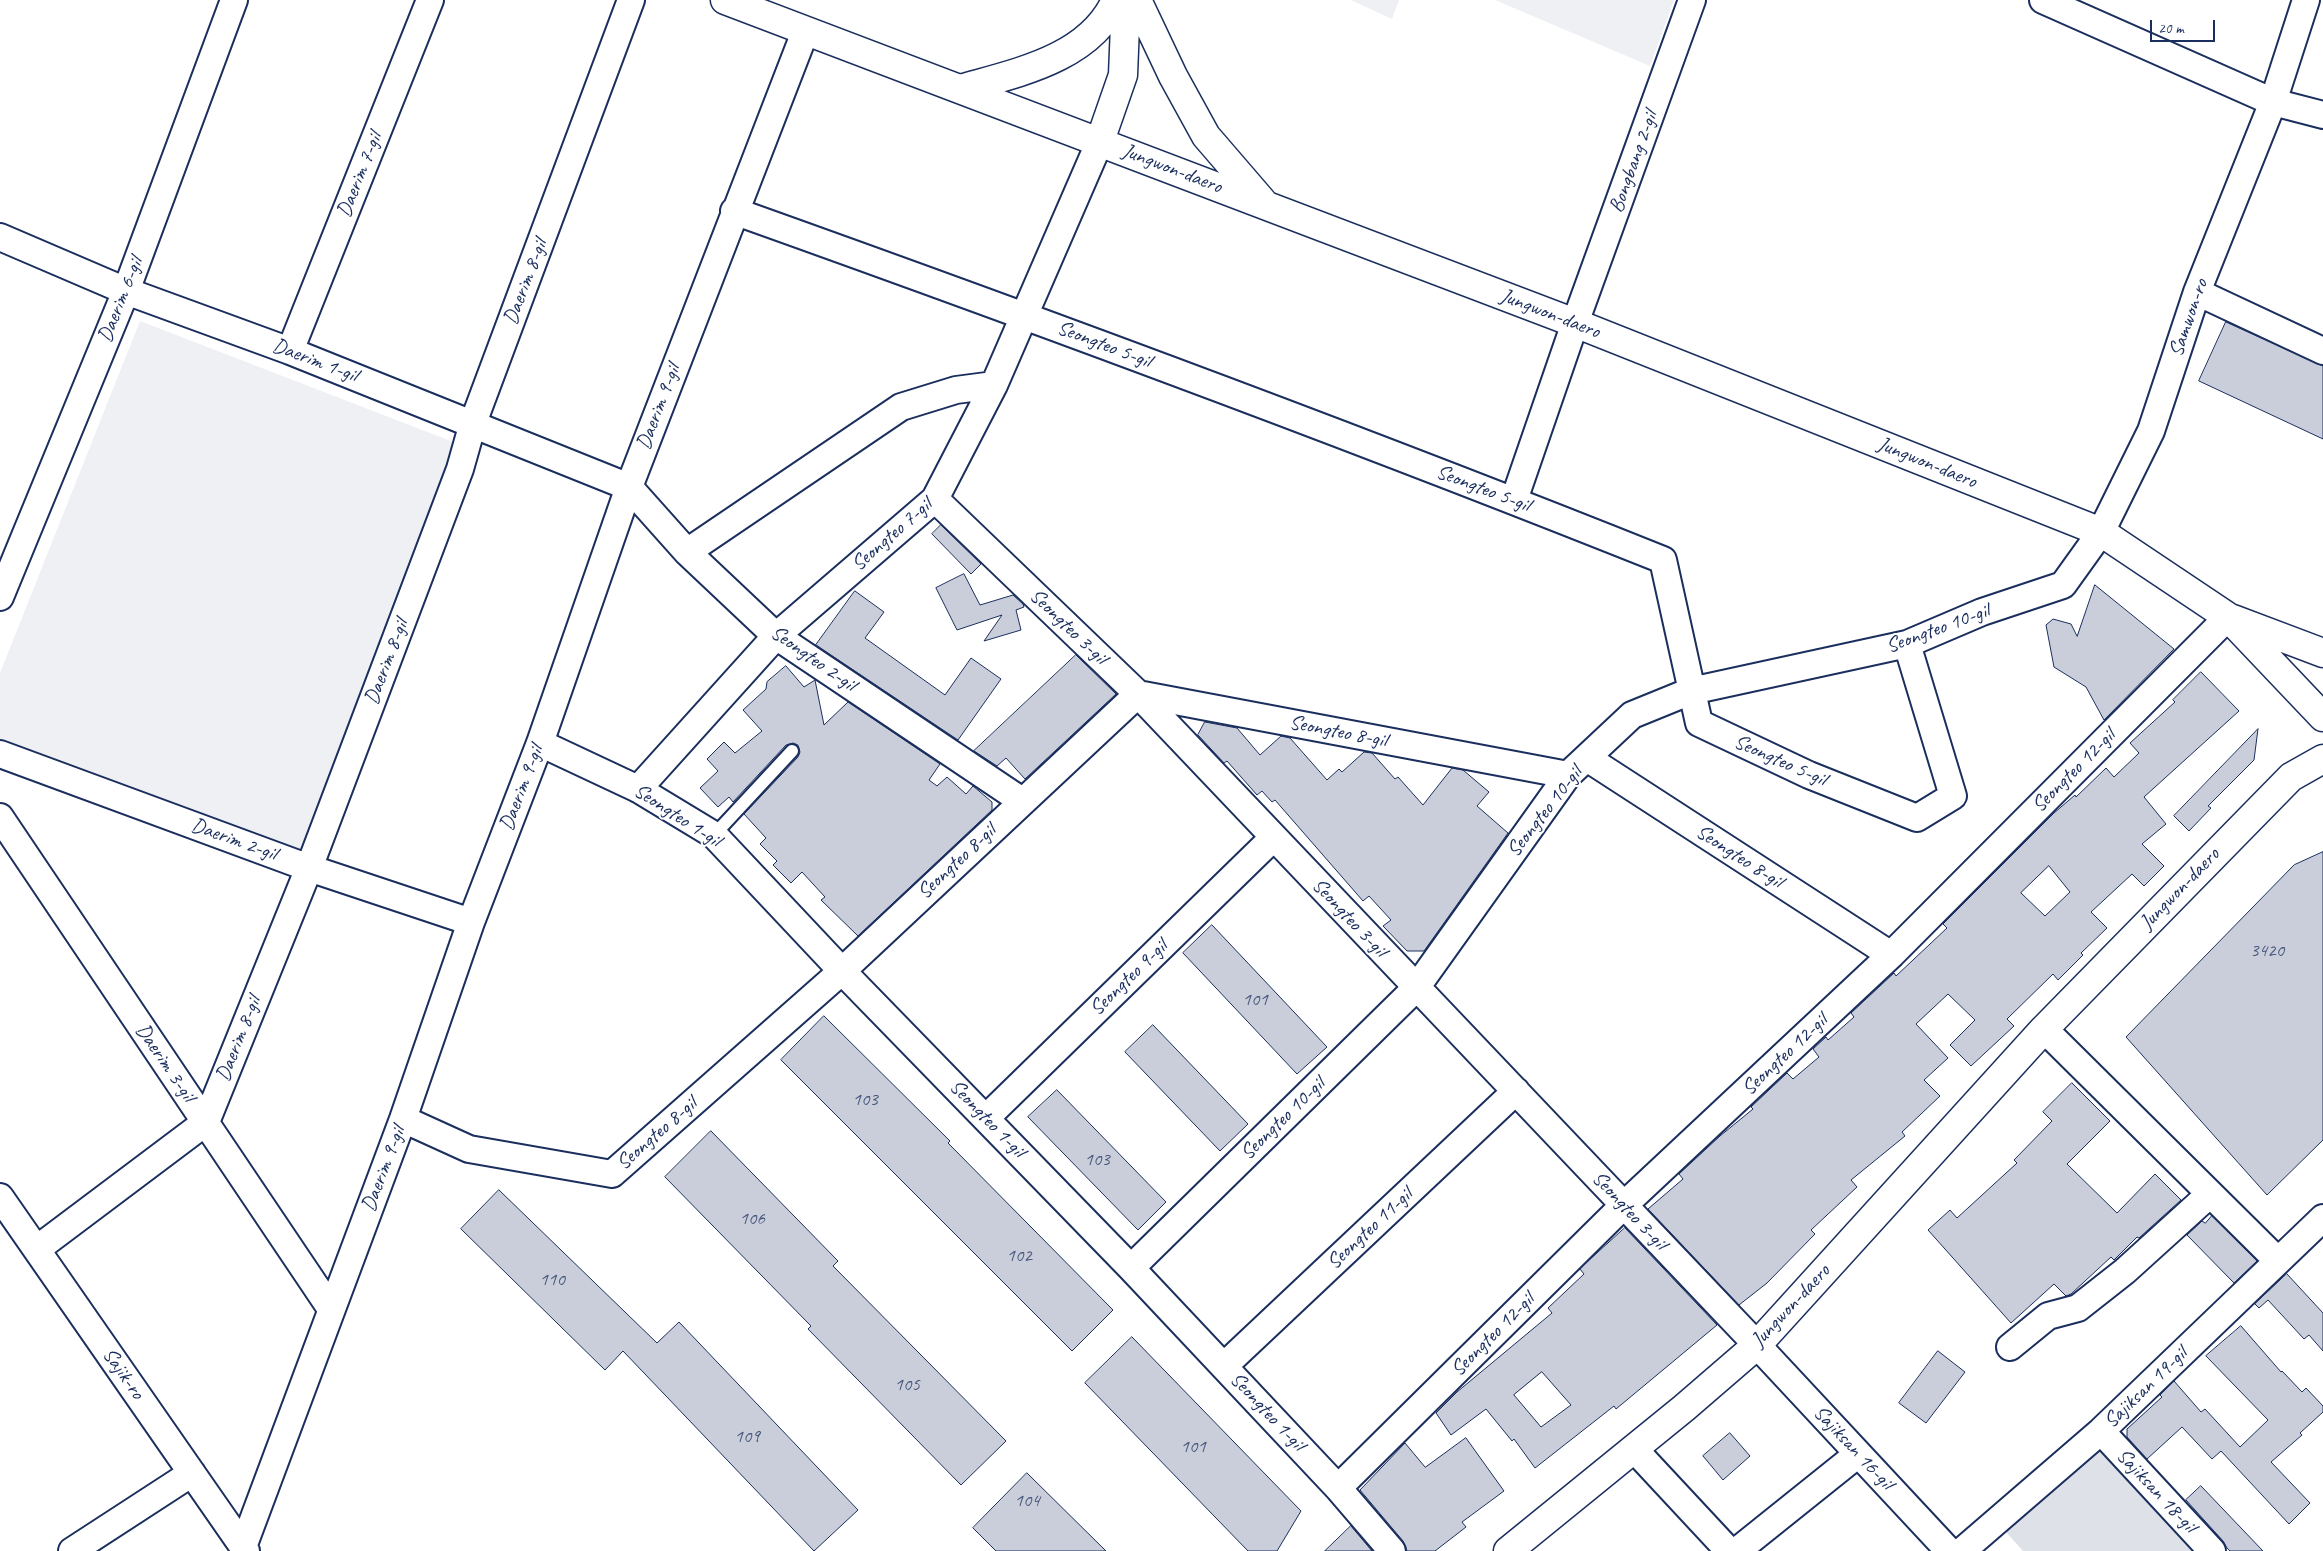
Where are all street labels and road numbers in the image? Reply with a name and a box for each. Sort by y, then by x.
street label: Bongbang 2-gil [1604,108,1664,216]
street label: Daerim 7-gil [332,129,388,221]
street label: Jungwon-daero [1119,139,1225,199]
street label: Daerim 8-gil [498,236,554,328]
street label: Daerim 6-gil [93,254,149,346]
street label: Samwon-ro [2164,276,2214,360]
street label: Jungwon-daero [1497,284,1603,344]
street label: Seongteo 5-gil [1053,316,1155,374]
street label: Daerim 1-gil [269,333,361,389]
street label: Daerim 9-gil [631,361,687,453]
street label: Jungwon-daero [1874,432,1980,494]
street label: Seongteo 5-gil [1432,460,1534,518]
street label: Seongteo 7-gil [847,493,937,577]
street label: Seongteo 3-gil [1024,584,1112,670]
street label: Seongteo 10-gil [1883,599,1993,659]
street label: Daerim 8-gil [359,616,415,708]
street label: Seongteo 2-gil [765,620,861,698]
street label: Seongteo 8-gil [1287,710,1389,754]
street label: Seongteo 12-gil [2027,724,2121,818]
street label: Seongteo 5-gil [1730,729,1830,793]
street label: Daerim 9-gil [494,742,550,834]
street label: Seongteo 10-gil [1502,762,1588,862]
street label: Seongteo 1-gil [629,779,725,853]
street label: Daerim 2-gil [188,813,280,867]
street label: Seongteo 8-gil [912,819,1002,905]
street label: Seongteo 8-gil [1691,820,1787,894]
street label: Jungwon-daero [2135,843,2225,935]
street label: Seongteo 3-gil [1306,873,1392,963]
street label: Seongteo 9-gil [1085,935,1173,1021]
street label: Daerim 8-gil [211,993,267,1085]
street label: Seongteo 12-gil [1737,1009,1833,1101]
street label: Daerim 3-gil [130,1019,200,1107]
street label: Seongteo 10-gil [1235,1072,1331,1166]
street label: Seongteo 1-gil [944,1075,1030,1163]
street label: Seongteo 8-gil [612,1092,702,1176]
street label: Daerim 9-gil [356,1123,412,1215]
street label: Seongteo 3-gil [1586,1166,1672,1256]
street label: Seongteo 11-gil [1322,1183,1418,1275]
street label: Jungwon-daero [1746,1259,1836,1353]
street label: Seongteo 12-gil [1446,1288,1540,1382]
street label: Sajiksan 19-gil [2099,1342,2193,1434]
street label: Sajik-ro [96,1343,150,1405]
street label: Seongteo 1-gil [1224,1367,1310,1457]
street label: Sajiksan 16-gil [1808,1401,1898,1495]
street label: Sajiksan 18-gil [2111,1444,2201,1538]

